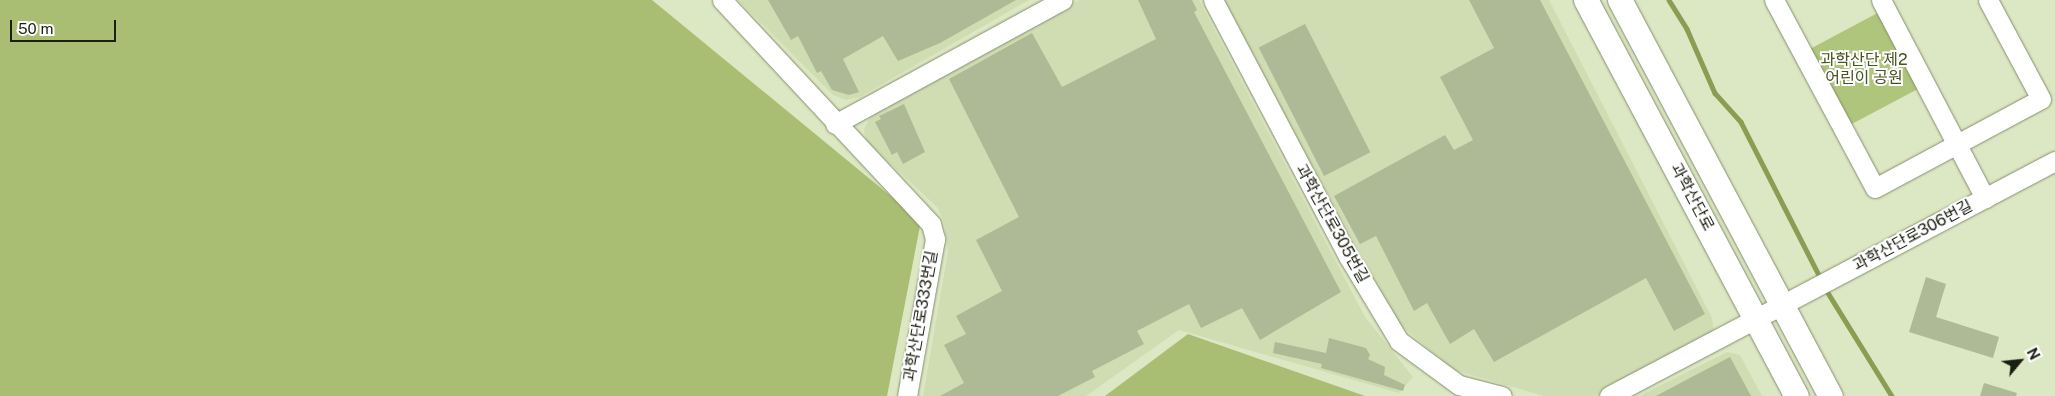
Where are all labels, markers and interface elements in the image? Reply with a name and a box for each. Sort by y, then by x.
scale bar [12,10,119,42]
text: 50 m [18,20,53,37]
park label: 과학산단 제2 어린이 공원 [1820,50,1908,88]
street label: 과학산단로 [1666,160,1718,234]
street label: 과학산단로305번길 [1291,161,1373,287]
street label: 과학산단로306번길 [1850,196,1976,276]
street label: 과학산단로333번길 [900,249,942,383]
north arrow [1995,336,2045,386]
text: N [2024,345,2043,363]

